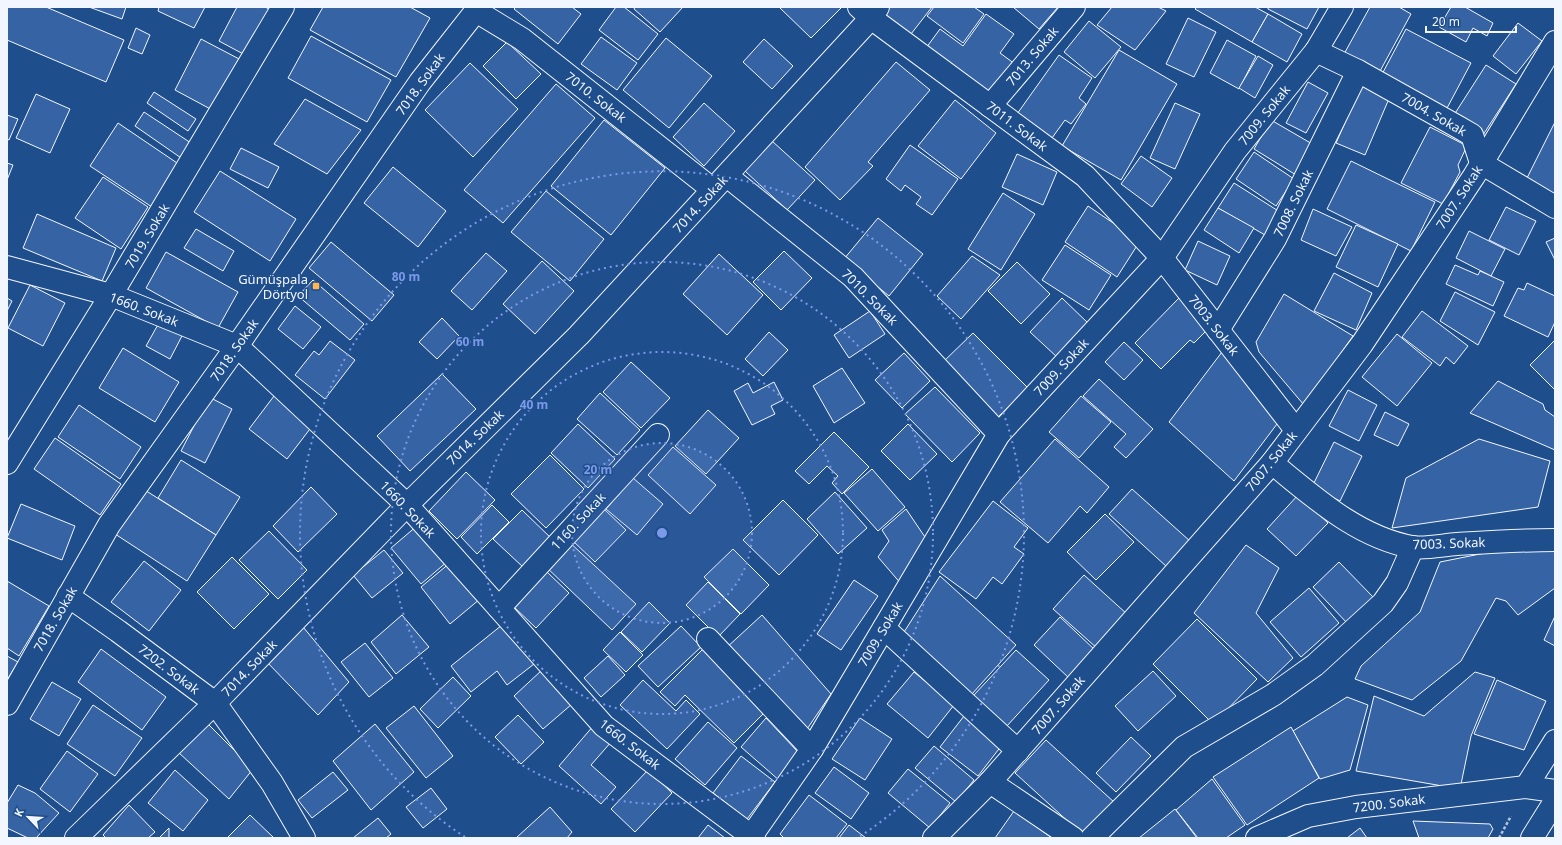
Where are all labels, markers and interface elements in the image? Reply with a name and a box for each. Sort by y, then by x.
scale bar [1426,8,1516,34]
text: 20 m [1432,13,1460,30]
street label: 7013. Sokak [1002,22,1062,90]
street label: 7018. Sokak [391,49,449,119]
street label: 7010. Sokak [562,67,630,127]
street label: 7009. Sokak [1234,81,1294,149]
street label: 7004. Sokak [1398,88,1470,140]
street label: 7011. Sokak [983,97,1052,155]
street label: 7007. Sokak [1432,162,1486,232]
street label: 7008. Sokak [1269,166,1317,240]
street label: 7014. Sokak [669,171,731,237]
street label: 7019. Sokak [121,200,173,272]
street label: 7010. Sokak [838,265,902,329]
text: 80 m [392,268,420,285]
place label: Gümüşpala Dörtyol [238,270,308,303]
marker: Gümüşpala Dörtyol [311,281,321,291]
street label: 1660. Sokak [107,288,181,330]
street label: 7003. Sokak [1184,291,1244,359]
street label: 7018. Sokak [206,315,262,385]
text: 60 m [456,333,484,350]
street label: 7009. Sokak [1030,334,1092,400]
text: 40 m [520,396,548,413]
street label: 7014. Sokak [443,405,507,469]
street label: 7007. Sokak [1241,427,1301,495]
text: 20 m [584,461,612,478]
street label: 1660. Sokak [376,477,440,541]
street label: 1160. Sokak [547,488,609,554]
centre of rings [655,526,669,540]
street label: 7003. Sokak [1412,533,1486,553]
street label: 7018. Sokak [29,583,81,655]
street label: 7009. Sokak [854,598,906,670]
street label: 7014. Sokak [217,636,281,700]
street label: 7202. Sokak [135,640,204,698]
street label: 7007. Sokak [1027,672,1089,738]
street label: 1660. Sokak [596,714,664,774]
street label: 7200. Sokak [1352,790,1426,816]
north arrow [8,797,48,837]
text: K [10,805,27,819]

